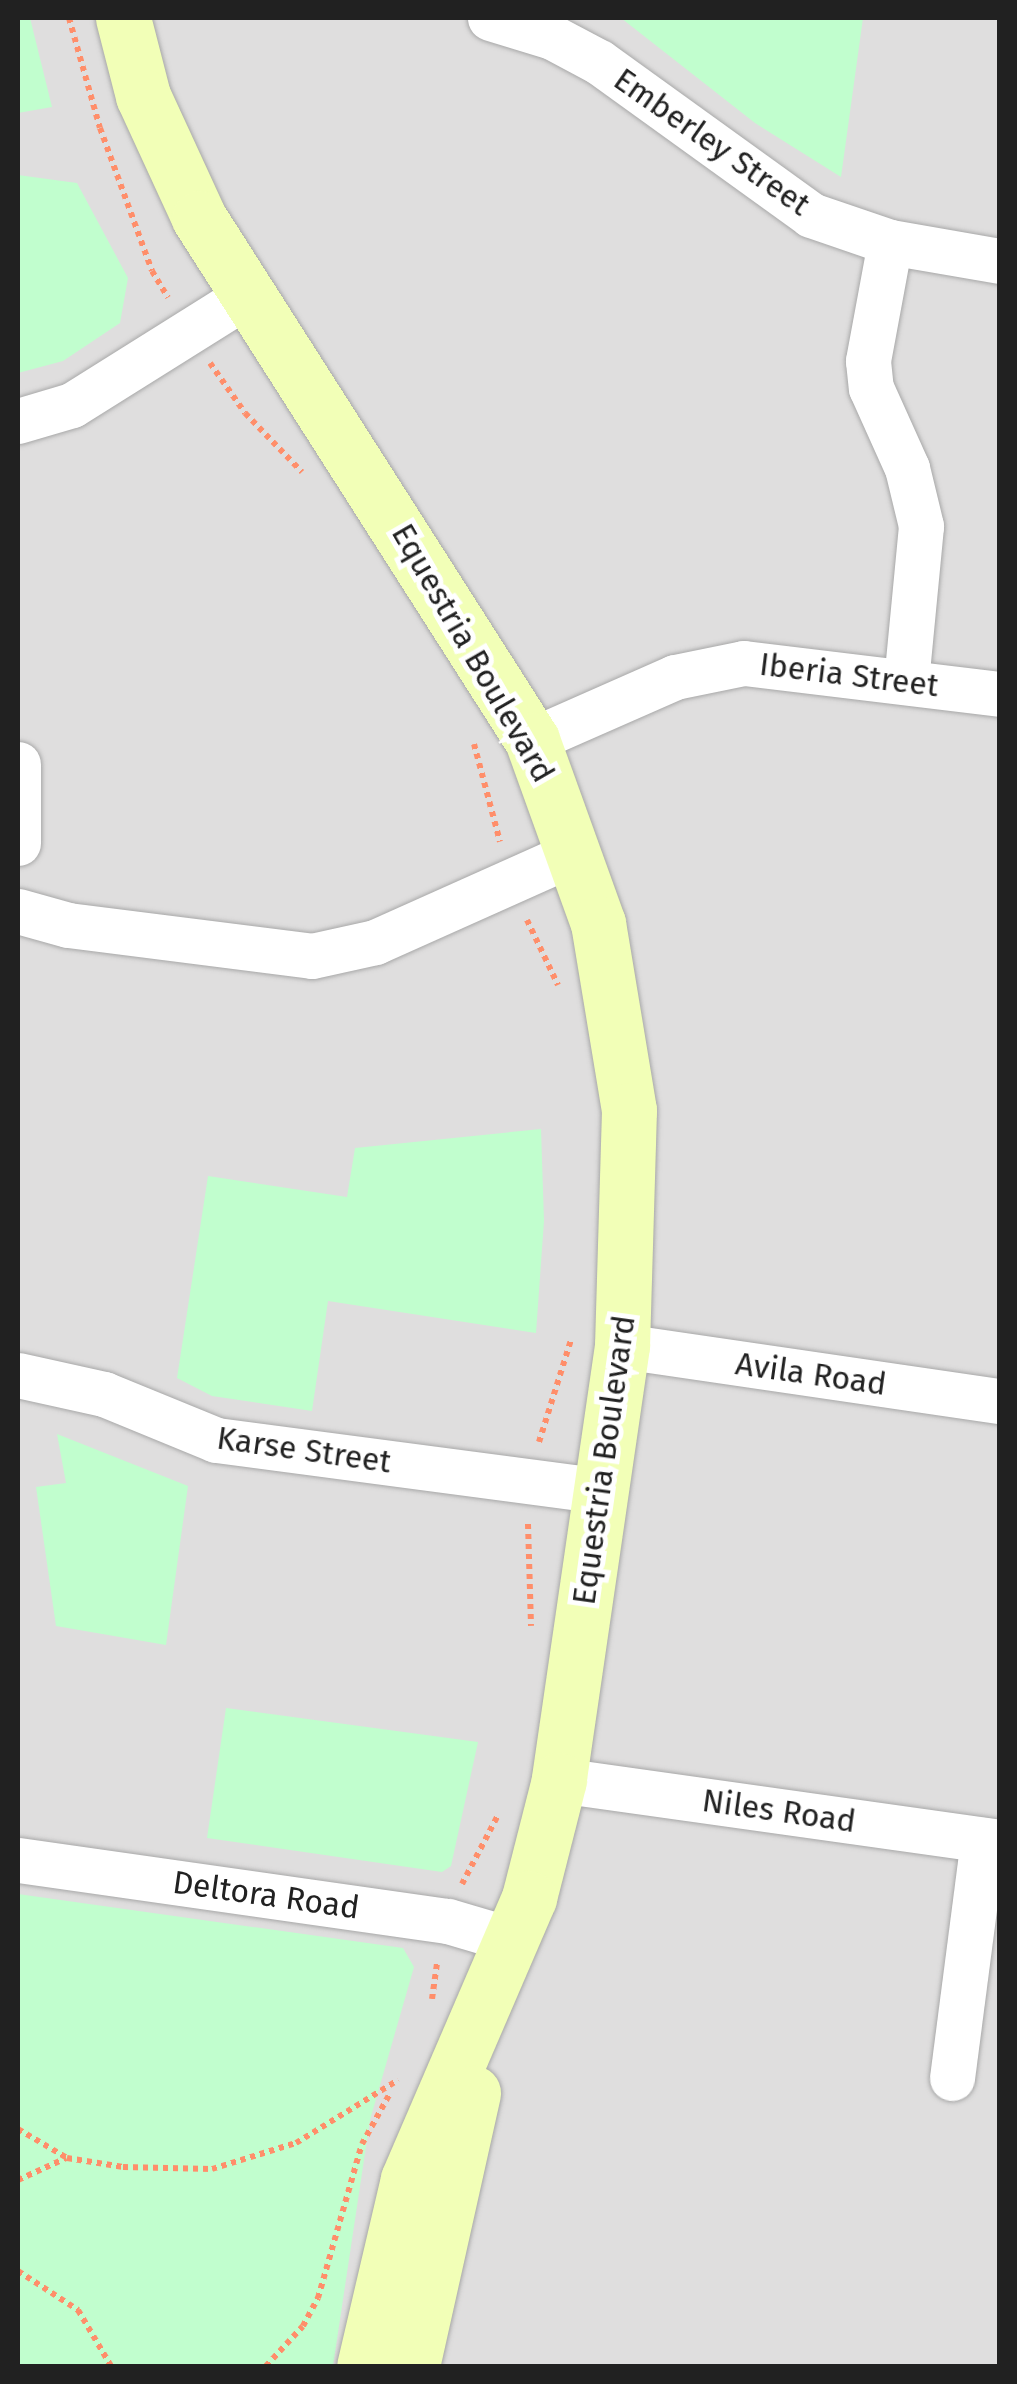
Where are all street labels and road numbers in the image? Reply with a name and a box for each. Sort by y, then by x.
street label: Emberley Street [607,60,817,224]
street label: Equestria Boulevard [383,517,563,789]
street label: Iberia Street [757,645,941,705]
street label: Equestria Boulevard [565,1313,643,1607]
street label: Avila Road [733,1344,889,1404]
street label: Karse Street [214,1419,394,1481]
street label: Niles Road [700,1781,858,1841]
street label: Deltora Road [170,1863,362,1927]

